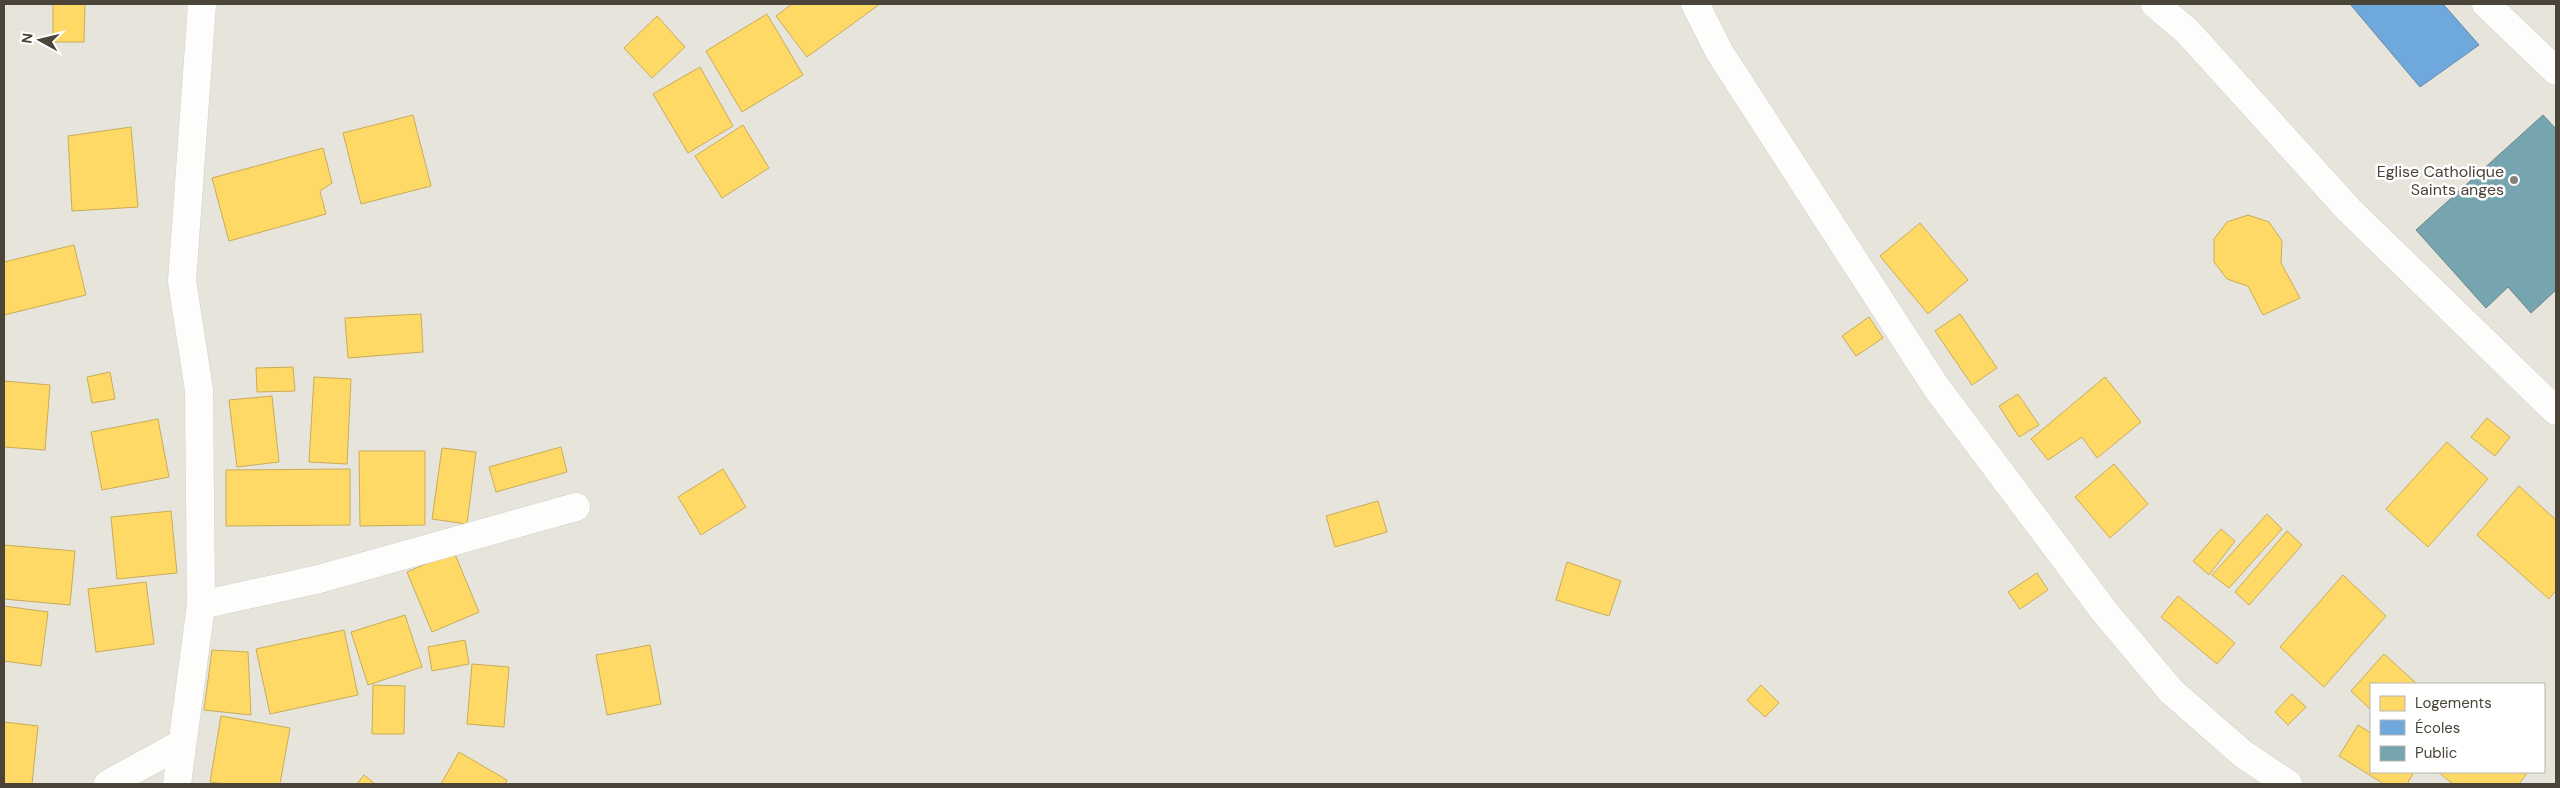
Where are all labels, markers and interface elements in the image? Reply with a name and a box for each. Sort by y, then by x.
north arrow [15,15,65,65]
text: N [18,32,37,45]
place label: Eglise Catholique Saints anges [2377,161,2504,200]
marker: Eglise Catholique Saints anges [2508,174,2520,186]
legend [2370,683,2545,773]
text: Logements [2415,693,2492,713]
text: Écoles [2415,718,2460,738]
text: Public [2415,743,2457,763]

